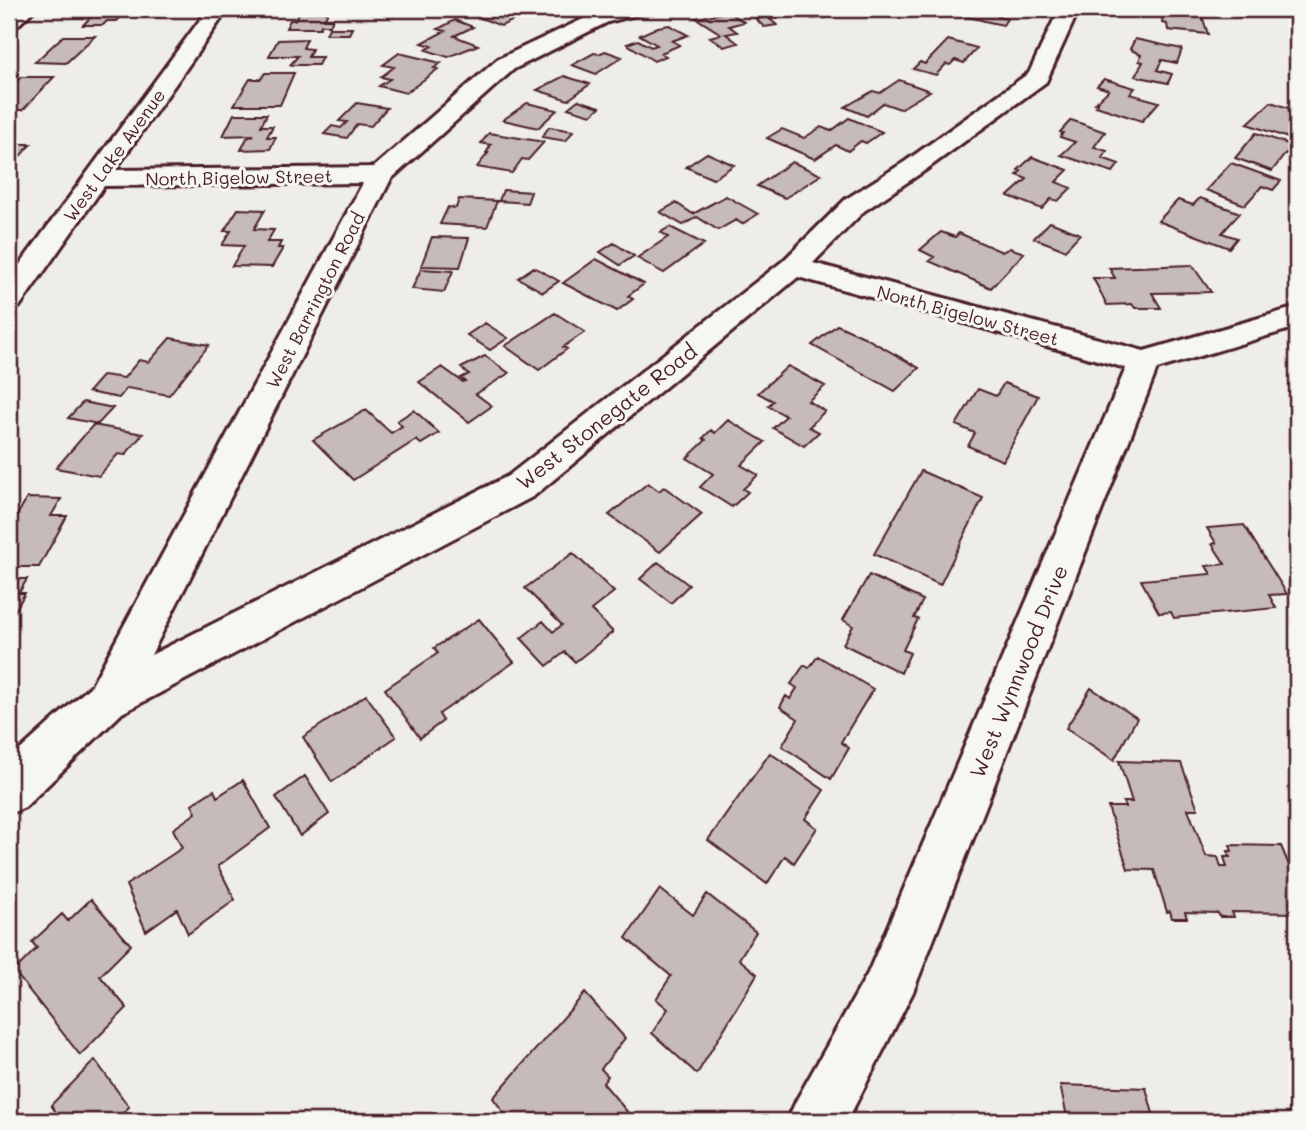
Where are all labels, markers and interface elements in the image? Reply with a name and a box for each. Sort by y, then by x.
street label: West Lake Avenue [58,84,170,226]
street label: North Bigelow Street [145,163,333,191]
street label: West Barrington Road [260,208,370,392]
street label: North Bigelow Street [874,279,1062,351]
street label: West Stonegate Road [510,337,702,495]
street label: West Wynnwood Drive [963,561,1073,781]

